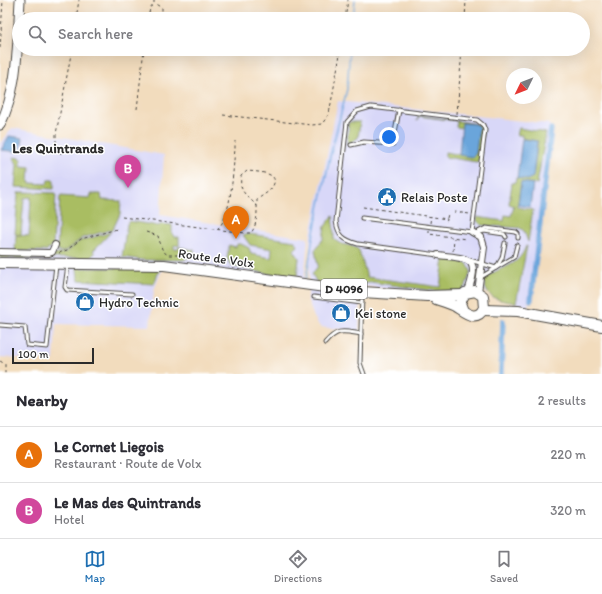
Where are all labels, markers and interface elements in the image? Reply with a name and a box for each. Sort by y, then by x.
search box [12,12,590,56]
icon: search [26,23,48,45]
text: Search here [58,25,133,43]
north arrow [506,68,542,104]
your location [379,127,399,147]
district label: Les Quintrands [12,140,104,157]
pin: B [115,155,141,188]
public building icon: Relais Poste [376,186,398,208]
place label: Relais Poste [401,190,468,205]
pin: A [223,206,249,239]
street label: Route de Volx [177,245,255,271]
road number: D 4096 [321,279,367,299]
shop icon: Hydro Technic [74,291,96,313]
place label: Hydro Technic [99,295,179,310]
shop icon: Kei stone [330,302,352,324]
place label: Kei stone [355,306,407,321]
scale bar [12,346,94,365]
text: 100 m [18,348,48,361]
text: Nearby [16,390,68,410]
text: 2 results [538,393,586,408]
text: Le Cornet Liegois [54,438,164,456]
text: A [25,447,33,462]
text: 220 m [550,447,586,462]
text: Restaurant · Route de Volx [54,456,201,471]
text: Le Mas des Quintrands [54,494,201,512]
text: B [25,503,33,518]
text: 320 m [550,503,586,518]
text: Hotel [54,512,84,527]
tab: Map [84,548,106,585]
tab: Directions [274,548,322,585]
tab: Saved [490,548,518,585]

